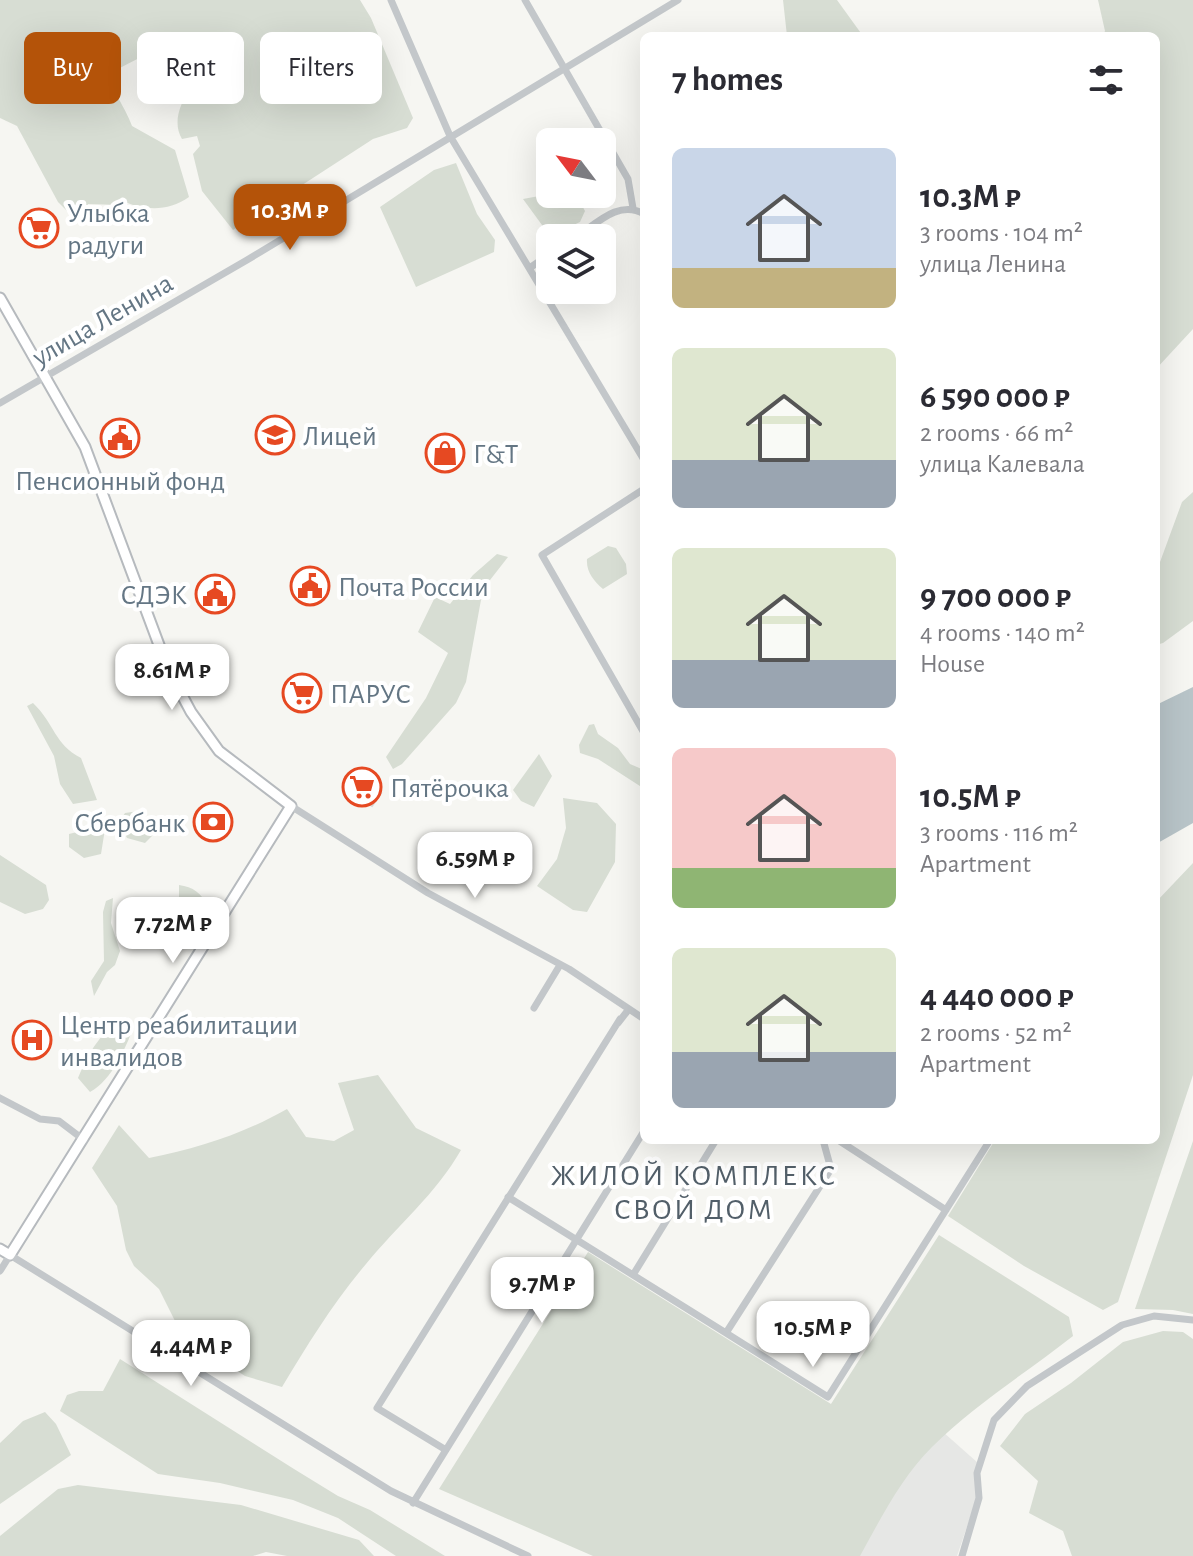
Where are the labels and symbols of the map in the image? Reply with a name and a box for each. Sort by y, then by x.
north arrow [536,128,616,208]
pin: 10.3M ₽ [216,184,364,252]
place label: Улыбка радуги [67,200,150,260]
supermarket icon: Улыбка радуги [18,207,60,249]
street label: улица Ленина [27,269,178,373]
school or university icon: Лицей [254,414,296,456]
public building icon: Пенсионный фонд [99,417,141,459]
place label: Лицей [303,423,377,451]
shop icon: Г&Т [424,432,466,474]
place label: Г&Т [473,441,518,469]
place label: Пенсионный фонд [15,468,225,496]
public building icon: Почта России [289,565,331,607]
public building icon: СДЭК [194,573,236,615]
place label: Почта России [338,574,489,602]
place label: СДЭК [120,582,187,610]
pin: 8.61M ₽ [98,644,246,712]
supermarket icon: ПАРУС [281,672,323,714]
place label: ПАРУС [330,681,411,709]
supermarket icon: Пятёрочка [341,766,383,808]
place label: Пятёрочка [390,775,509,803]
bank icon: Сбербанк [192,801,234,843]
place label: Сбербанк [74,810,185,838]
pin: 6.59M ₽ [401,832,549,900]
pin: 7.72M ₽ [99,897,247,965]
place label: Центр реабилитации инвалидов [60,1012,298,1072]
hospital icon: Центр реабилитации инвалидов [11,1019,53,1061]
district label: ЖИЛОЙ КОМПЛЕКС СВОЙ ДОМ [551,1160,837,1225]
pin: 9.7M ₽ [477,1257,607,1325]
pin: 10.5M ₽ [739,1301,887,1369]
pin: 4.44M ₽ [117,1320,265,1388]

